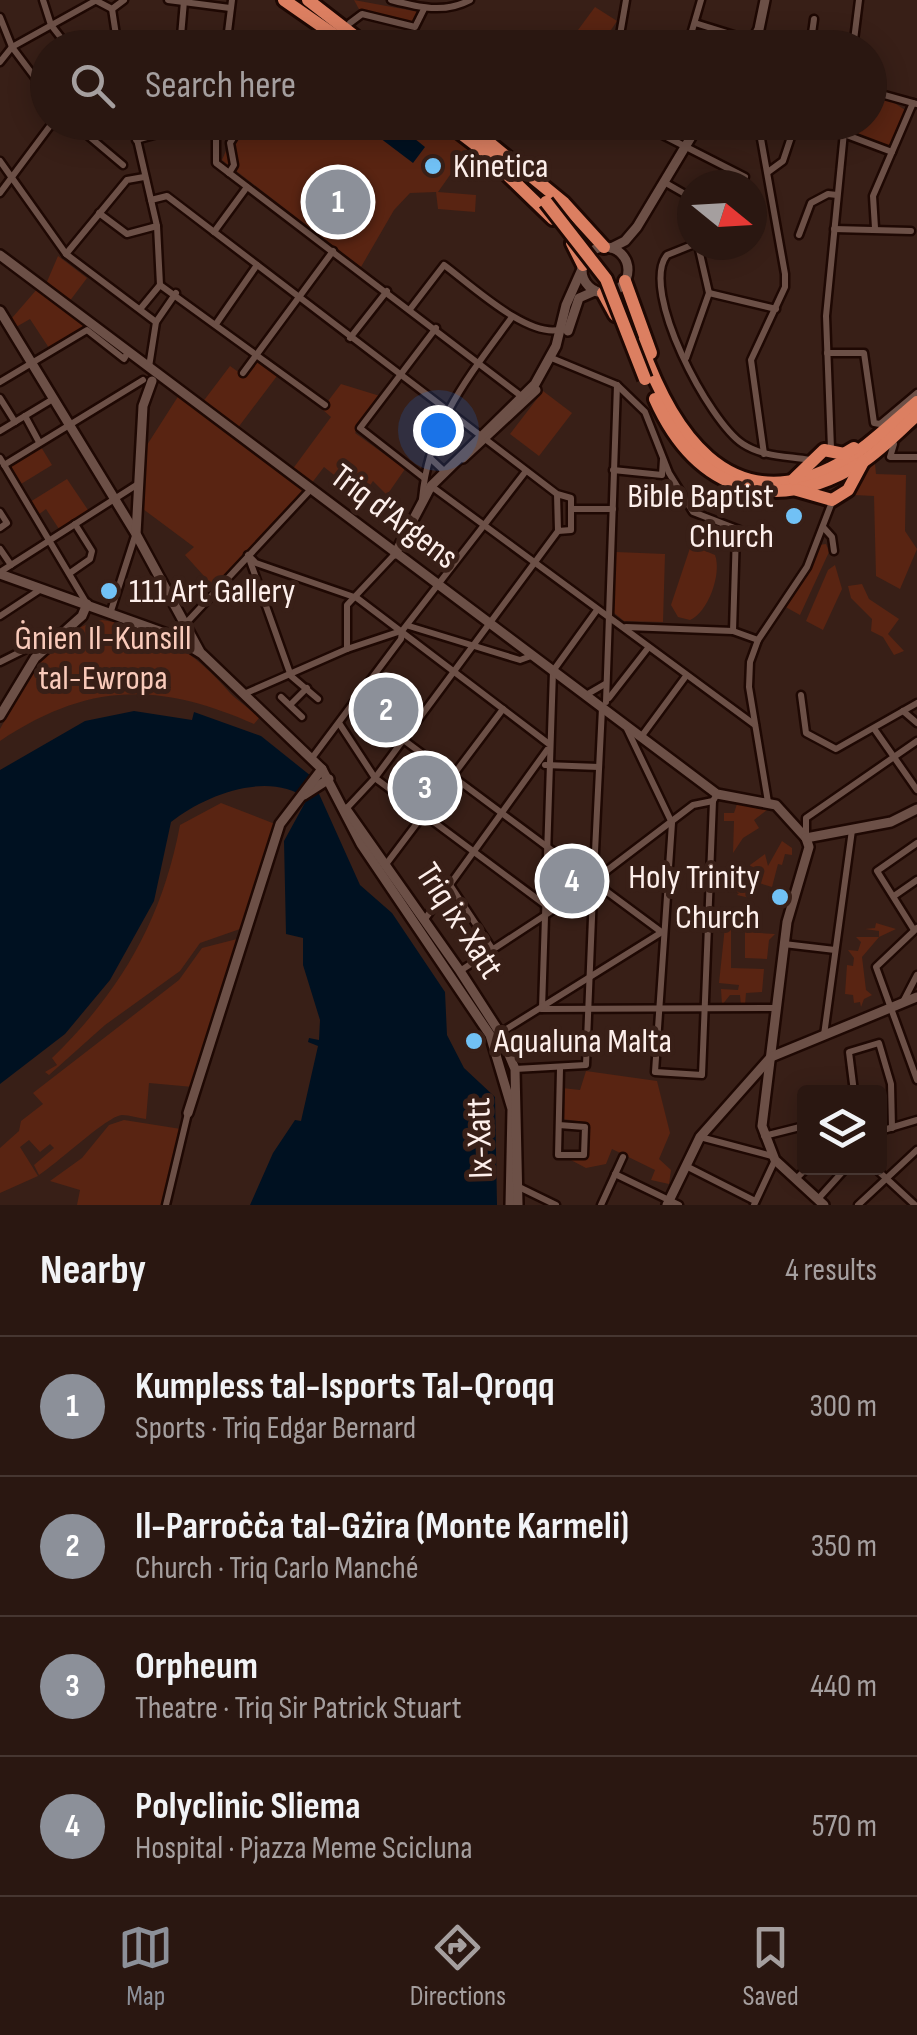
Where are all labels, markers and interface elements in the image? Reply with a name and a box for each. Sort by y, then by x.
search box [30,30,887,140]
icon: search [65,58,120,113]
text: Search here [145,63,296,108]
place label: Kinetica [453,145,549,188]
marker: Kinetica [422,155,444,177]
pin: 1 [306,164,370,240]
north arrow [677,170,767,260]
your location [413,405,464,456]
street label: Triq d'Argens [322,455,466,579]
place label: Bible Baptist Church [627,475,774,558]
marker: Bible Baptist Church [783,505,805,527]
place label: 111 Art Gallery [129,570,295,613]
marker: 111 Art Gallery [98,580,120,602]
park label: Ġnien Il-Kunsill tal-Ewropa [14,617,192,700]
pin: 2 [354,672,418,748]
pin: 3 [392,750,458,826]
pin: 4 [540,844,604,918]
street label: Triq ix-Xatt [406,855,512,987]
place label: Holy Trinity Church [628,856,760,939]
marker: Holy Trinity Church [769,886,791,908]
place label: Aqualuna Malta [493,1020,672,1063]
marker: Aqualuna Malta [463,1030,485,1052]
map controls [797,1085,887,1175]
button: layers [797,1085,887,1175]
street label: Ix-Xatt [457,1097,503,1179]
text: Nearby [40,1245,146,1296]
text: 4 results [785,1251,877,1290]
text: Kumpless tal-Isports Tal-Qroqq [135,1364,555,1409]
text: 1 [66,1387,79,1426]
text: 300 m [809,1387,877,1426]
text: Sports · Triq Edgar Bernard [135,1409,416,1448]
text: Il-Parroċċa tal-Gżira (Monte Karmeli) [135,1504,629,1549]
text: 2 [65,1527,80,1566]
text: 350 m [811,1527,877,1566]
text: Church · Triq Carlo Manché [135,1549,419,1588]
text: Orpheum [135,1644,258,1689]
text: 3 [65,1667,80,1706]
text: 440 m [810,1667,877,1706]
text: Theatre · Triq Sir Patrick Stuart [135,1689,461,1728]
text: Polyclinic Sliema [135,1784,361,1829]
text: 4 [65,1807,80,1846]
text: 570 m [812,1807,877,1846]
text: Hospital · Pjazza Meme Scicluna [135,1829,473,1868]
tab: Map [118,1920,173,2013]
tab: Directions [410,1920,506,2013]
tab: Saved [743,1920,799,2013]

